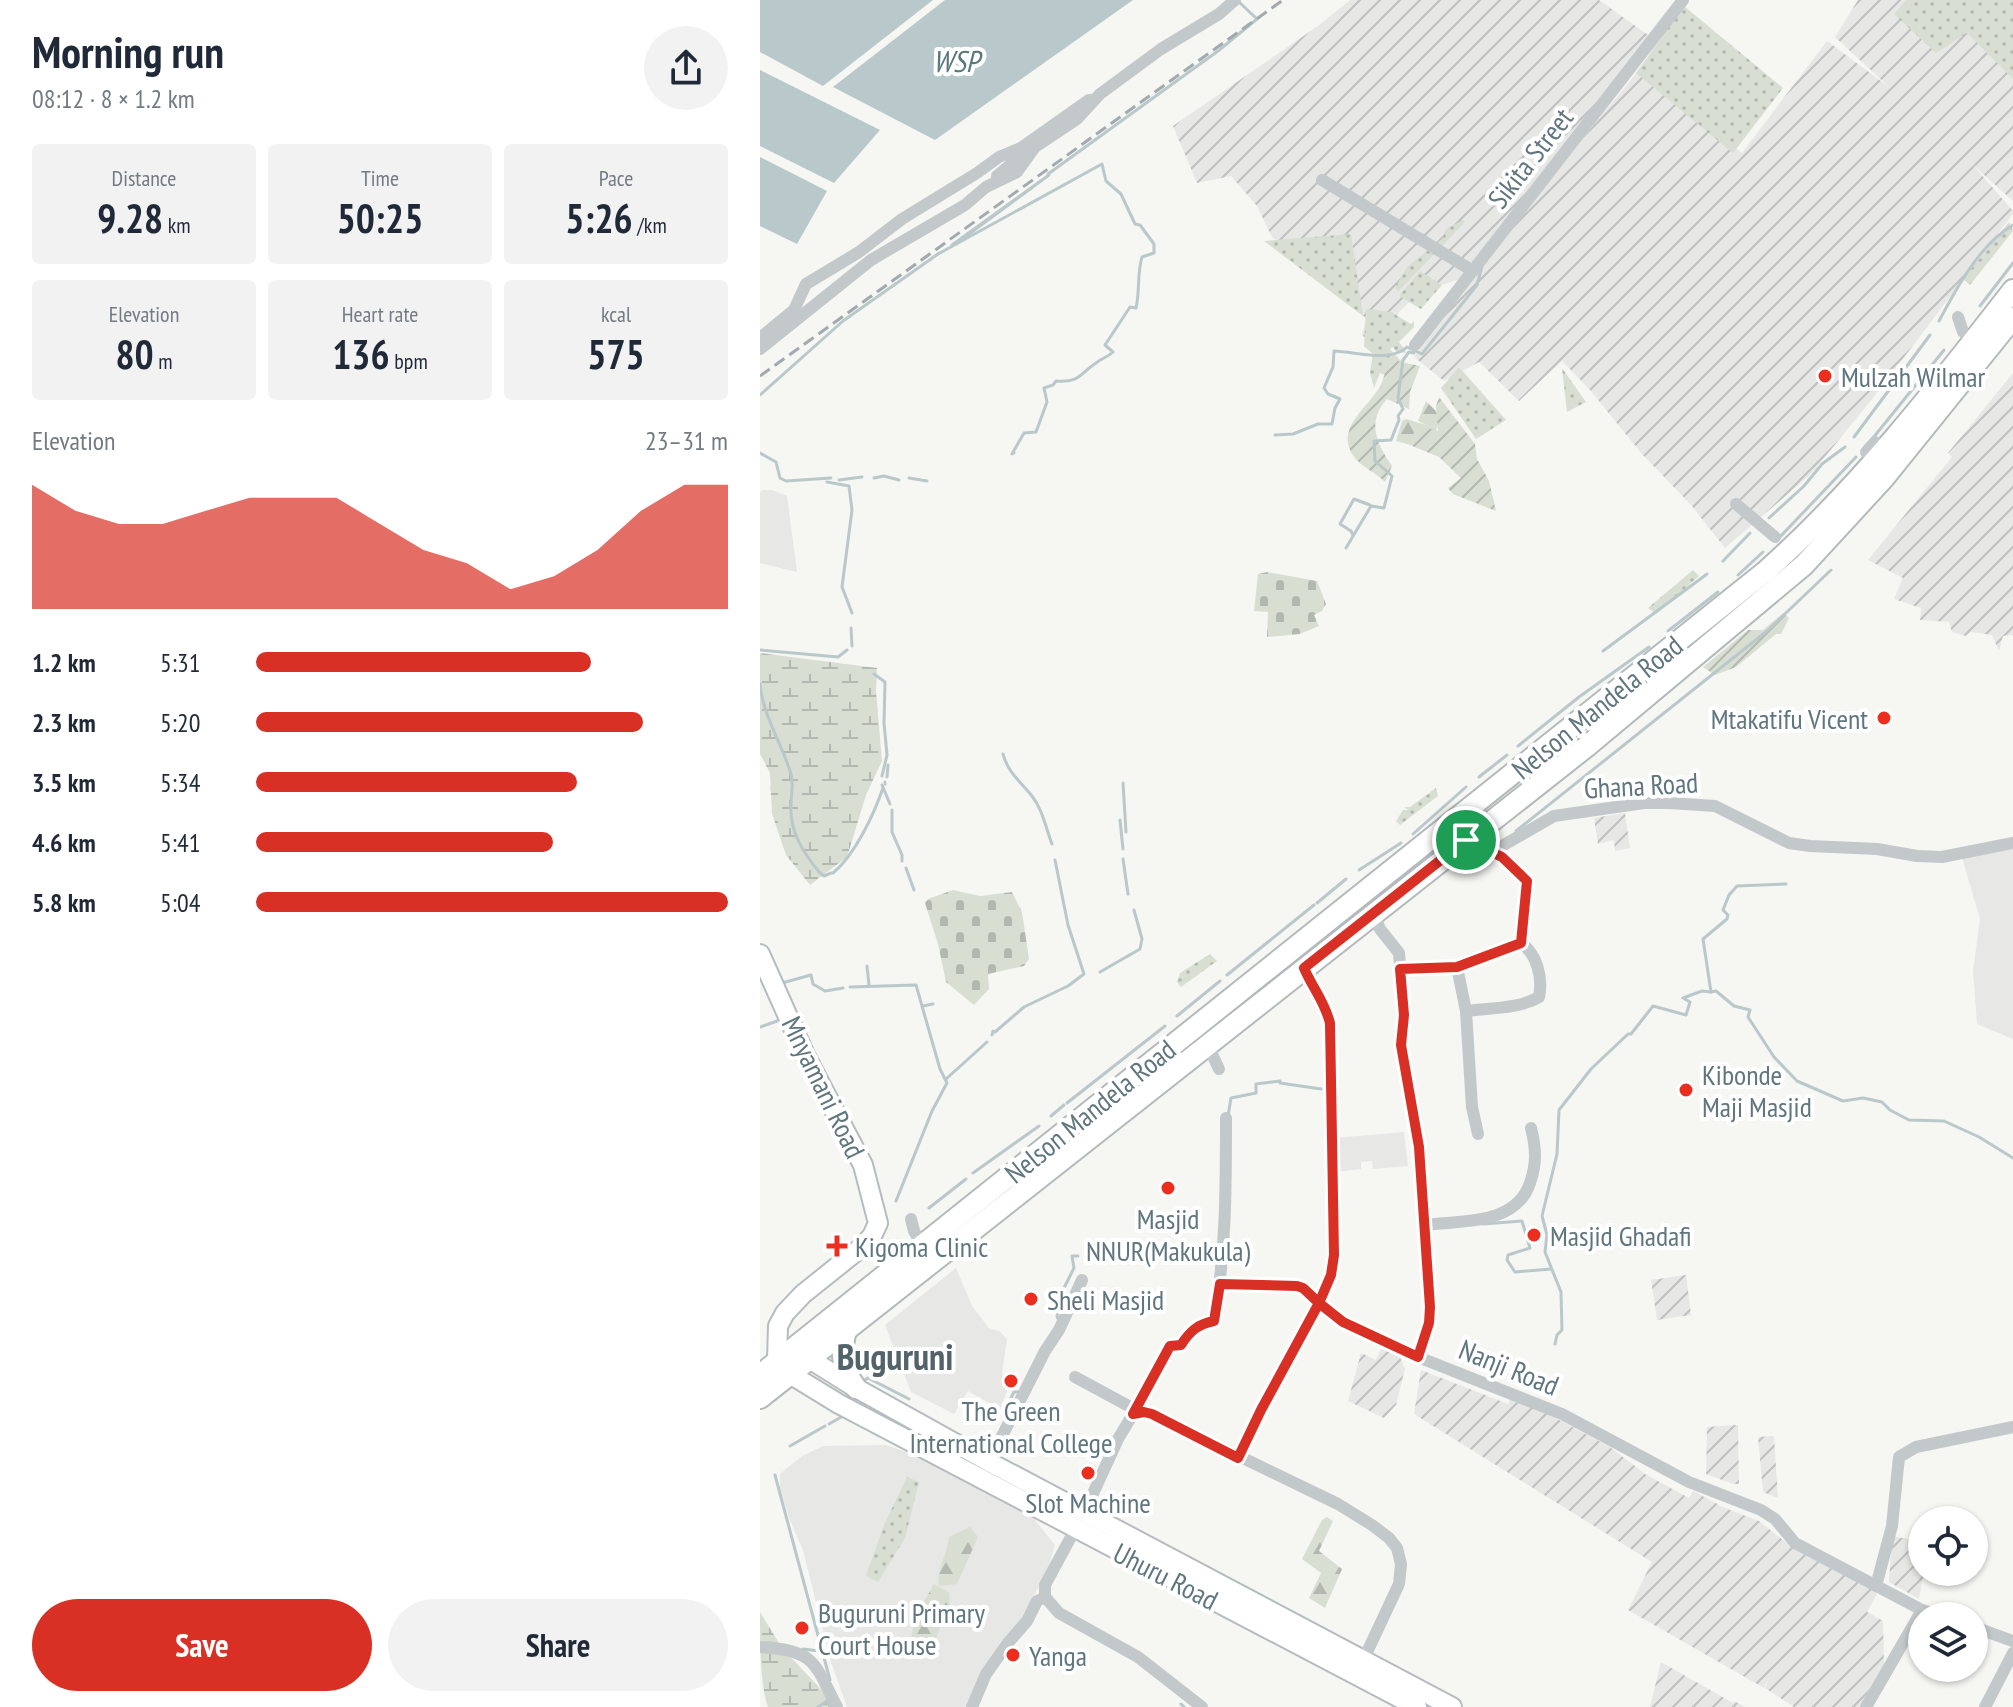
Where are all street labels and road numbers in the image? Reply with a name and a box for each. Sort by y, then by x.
street label: Sikita Street [1479,100,1581,216]
street label: Nelson Mandela Road [1504,627,1690,787]
street label: Ghana Road [1583,764,1699,806]
street label: Mnyamani Road [774,1010,874,1164]
street label: Nelson Mandela Road [997,1031,1183,1191]
street label: Nanji Road [1454,1330,1564,1404]
street label: Uhuru Road [1107,1534,1225,1618]

